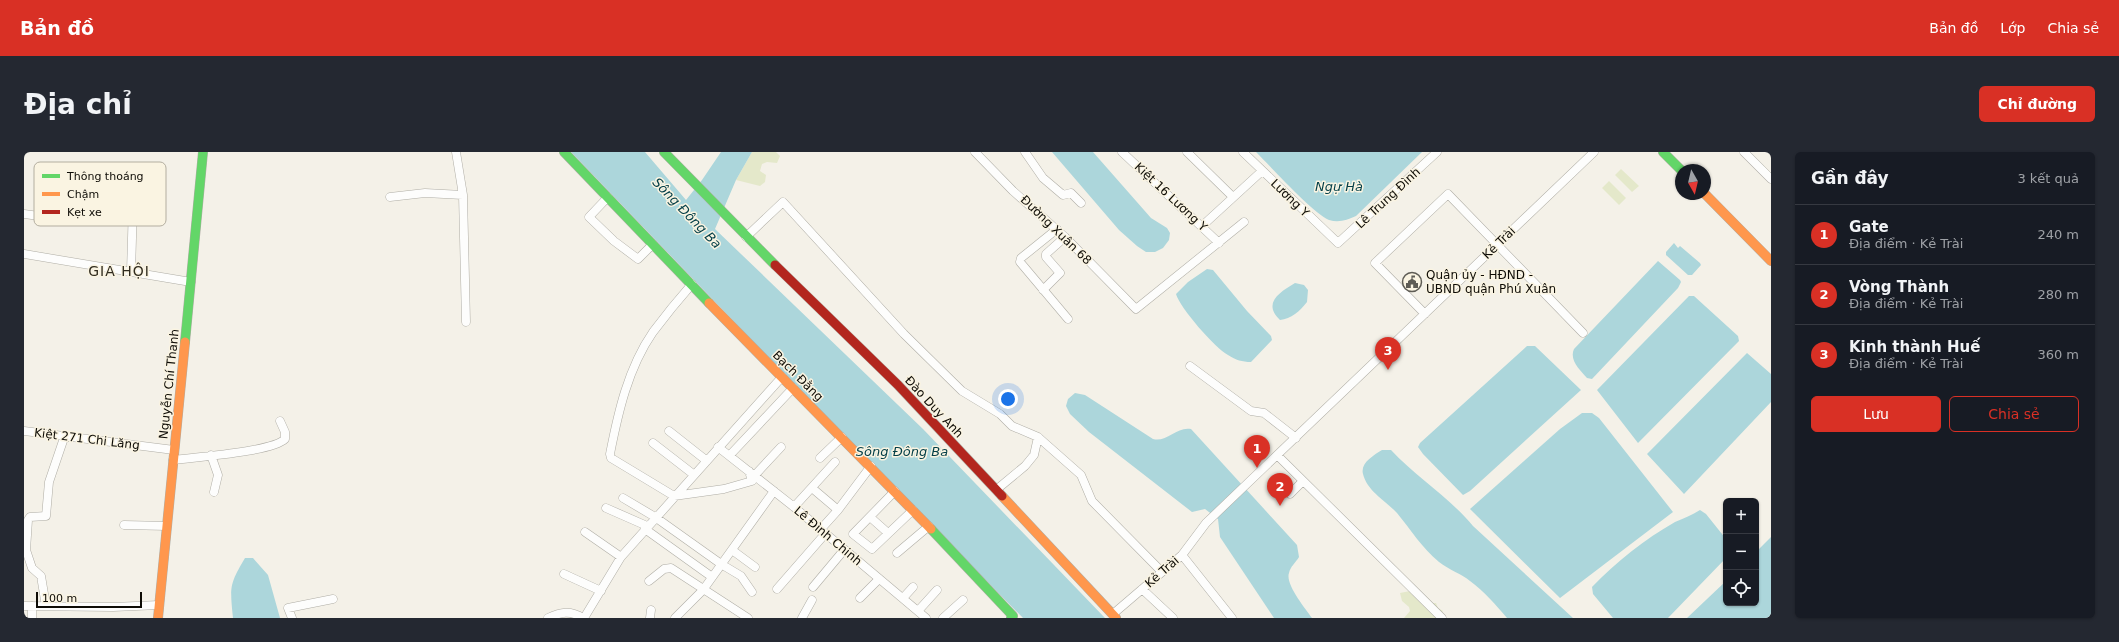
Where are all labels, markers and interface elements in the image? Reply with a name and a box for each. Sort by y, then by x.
text: Bản đồ [20,17,94,39]
text: Bản đồ [1929,20,1978,36]
text: Lớp [2000,20,2026,36]
text: Chia sẻ [2048,20,2099,36]
button: Chỉ đường [1979,86,2095,122]
text: Địa chỉ [24,88,132,121]
street label: Kiệt 16 Lương Y [1132,160,1211,235]
legend [34,162,166,226]
north arrow [1675,164,1711,200]
street label: Lê Trung Đình [1353,165,1423,231]
text: Gần đây [1811,168,1889,188]
text: Thông thoáng [66,170,144,183]
text: 3 kết quả [2017,171,2079,186]
water label: Sông Đông Ba [650,175,724,251]
street label: Lương Y [1268,176,1313,220]
water label: Ngự Hà [1315,179,1363,194]
text: Chậm [67,188,99,201]
street label: Đường Xuân 68 [1018,193,1094,267]
text: Kẹt xe [67,206,102,219]
text: Gate [1849,218,1889,236]
street label: Kẻ Trài [1480,224,1518,262]
text: 1 [1819,227,1829,242]
text: 240 m [2037,227,2079,242]
text: Địa điểm · Kẻ Trài [1849,236,1963,251]
district label: GIA HỘI [88,262,150,279]
place label: Quận ủy - HĐND - UBND quận Phú Xuân [1426,268,1556,296]
public building icon: Quận ủy - HĐND - UBND quận Phú Xuân [1401,271,1423,293]
text: Vòng Thành [1849,278,1949,296]
text: 2 [1819,287,1829,302]
text: 280 m [2037,287,2079,302]
text: Địa điểm · Kẻ Trài [1849,296,1963,311]
street label: Nguyễn Chí Thanh [156,328,182,440]
pin: 3 [1375,337,1401,370]
text: Kinh thành Huế [1849,338,1980,356]
text: 3 [1819,347,1829,362]
text: 360 m [2037,347,2079,362]
street label: Bạch Đằng [770,348,826,404]
text: Địa điểm · Kẻ Trài [1849,356,1963,371]
street label: Đào Duy Anh [902,373,966,441]
your location [998,389,1018,409]
button: Lưu [1811,396,1941,432]
button: Chia sẻ [1949,396,2079,432]
street label: Kiệt 271 Chi Lăng [33,426,141,452]
pin: 1 [1244,435,1270,468]
water label: Sông Đông Ba [856,444,948,459]
pin: 2 [1267,473,1293,506]
map controls [1723,498,1759,606]
button: + [1723,498,1759,534]
street label: Lê Đình Chinh [791,504,865,568]
button: − [1723,534,1759,570]
street label: Kẻ Trài [1142,554,1182,590]
button: locate [1723,570,1759,606]
scale bar [36,590,142,609]
text: 100 m [42,592,77,605]

